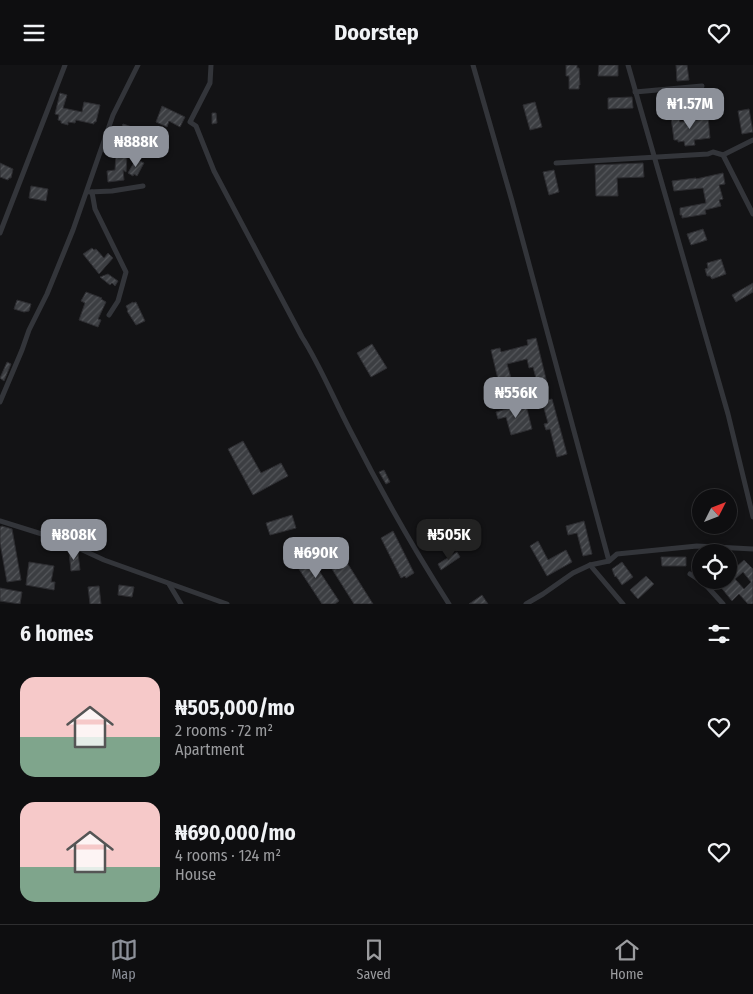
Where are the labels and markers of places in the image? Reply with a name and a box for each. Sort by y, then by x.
pin: ₦1.57M [649,87,731,130]
pin: ₦888K [101,126,171,168]
pin: ₦556K [481,377,551,419]
pin: ₦808K [39,519,109,561]
pin: ₦505K [414,519,484,561]
pin: ₦690K [281,537,351,579]

